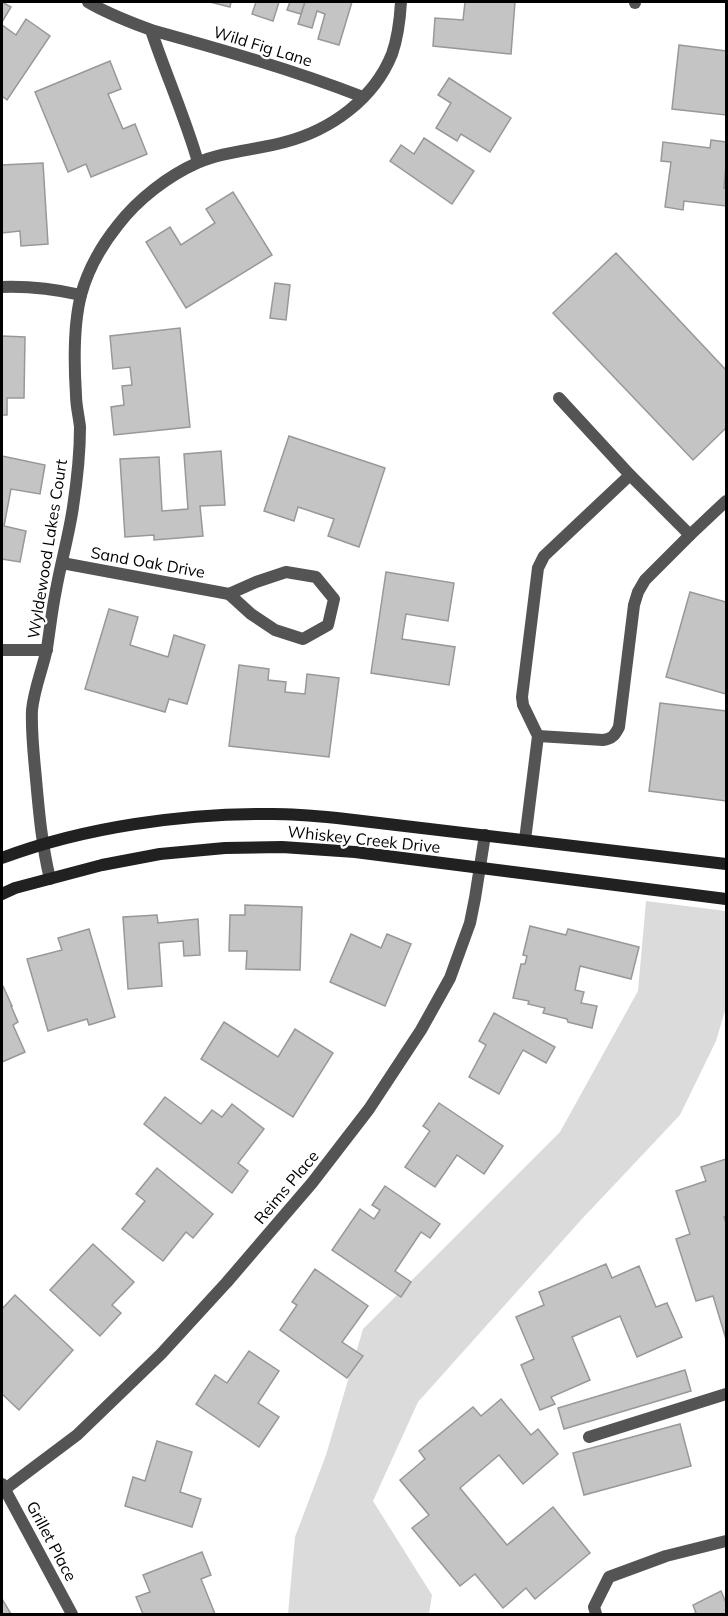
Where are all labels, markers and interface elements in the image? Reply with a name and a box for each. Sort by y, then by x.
street label: Wild Fig Lane [211,21,315,71]
street label: Wyldewood Lakes Court [23,457,71,640]
street label: Sand Oak Drive [89,542,207,582]
street label: Whiskey Creek Drive [287,821,441,857]
street label: Reims Place [249,1146,323,1228]
street label: Grillet Place [23,1498,81,1584]

